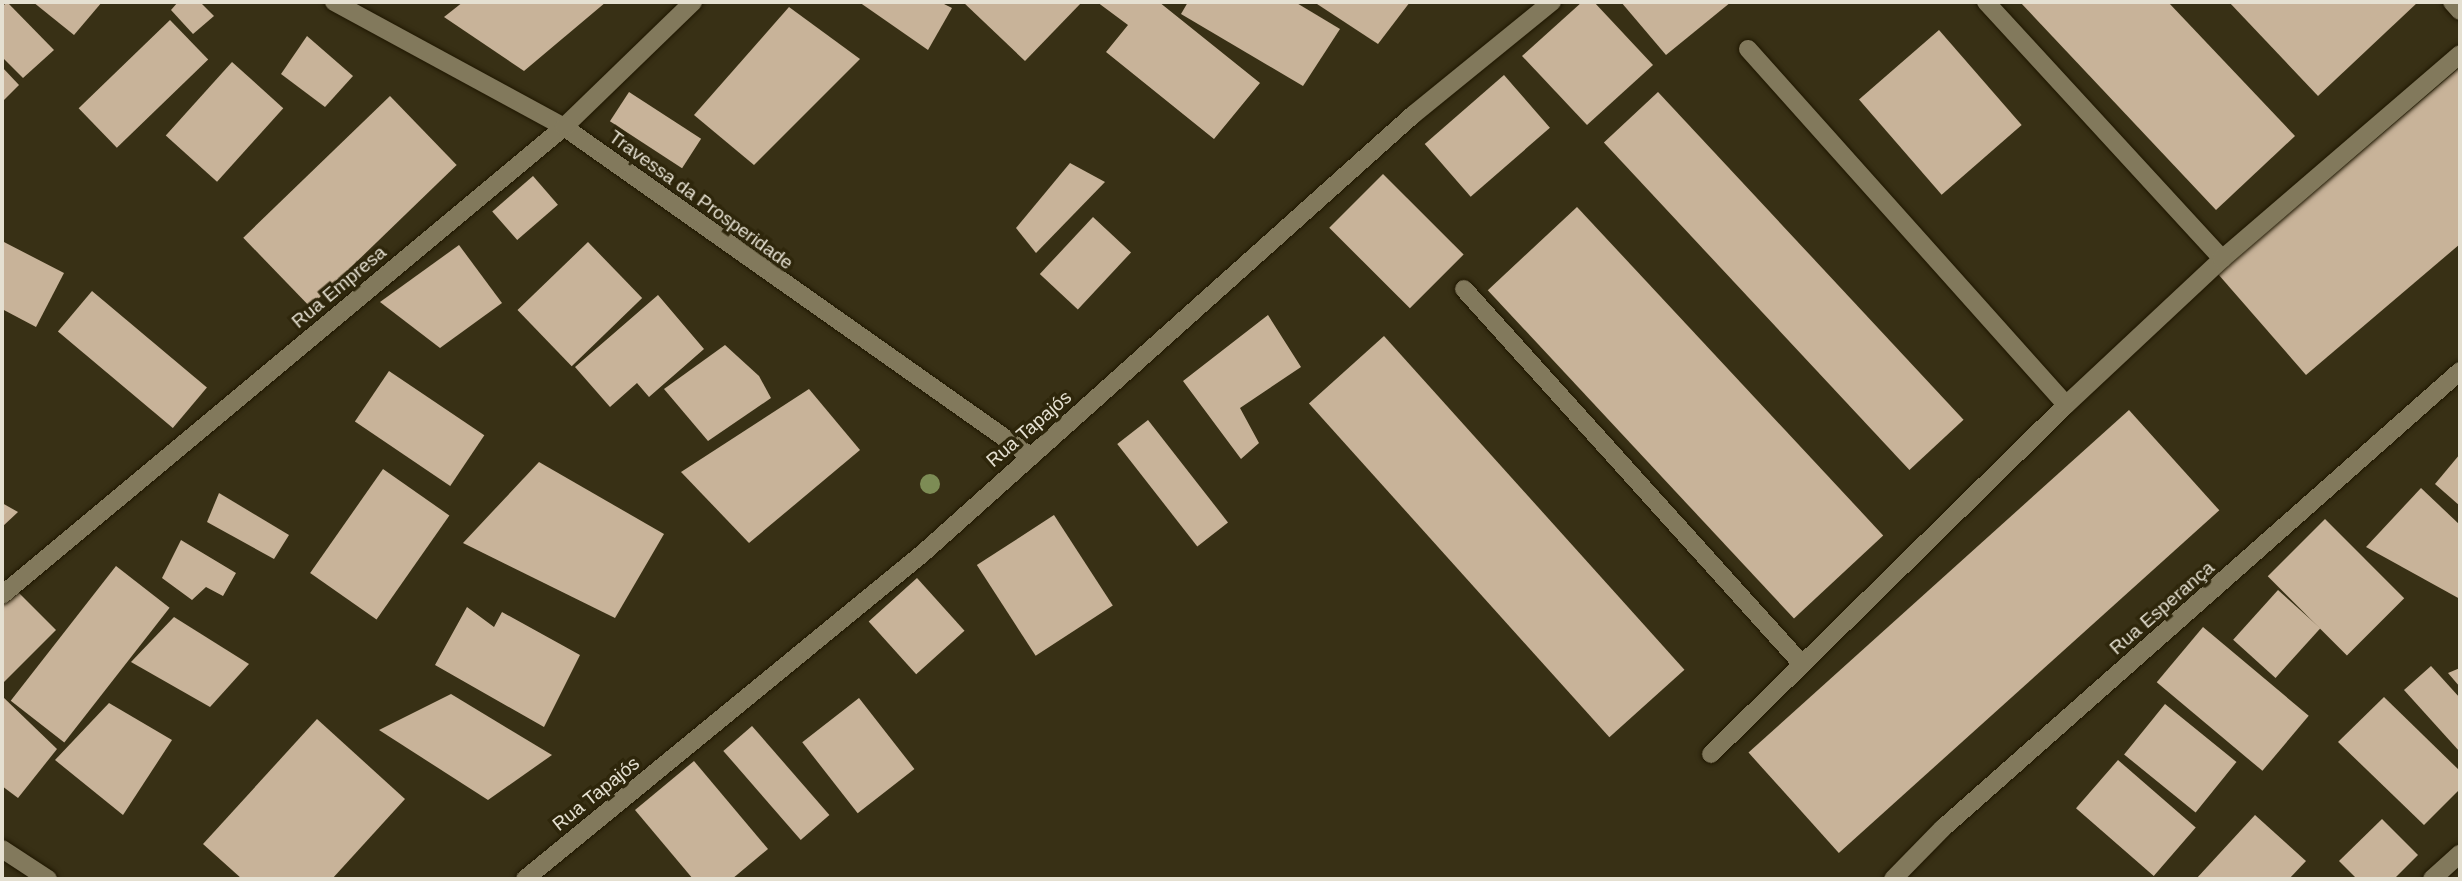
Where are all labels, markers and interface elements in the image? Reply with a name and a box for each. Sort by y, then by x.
street label: Travessa da Prosperidade [604,125,798,275]
street label: Rua Empresa [287,241,391,333]
street label: Rua Tapajós [982,386,1076,472]
street label: Rua Esperança [2105,556,2219,660]
street label: Rua Tapajós [548,752,644,836]

